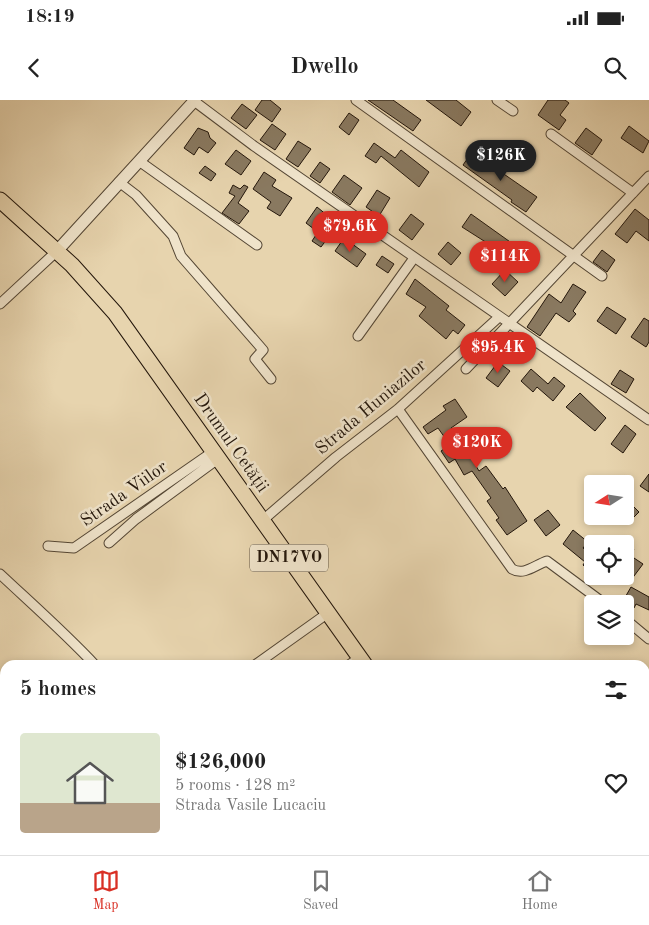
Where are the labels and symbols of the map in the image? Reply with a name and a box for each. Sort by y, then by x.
pin: $126K [466,139,536,182]
pin: $79.6K [309,210,391,253]
pin: $114K [470,240,540,283]
pin: $95.4K [457,332,539,374]
street label: Strada Huniazilor [312,355,430,458]
street label: Drumul Cetății [189,390,272,497]
pin: $120K [442,426,512,469]
street label: Strada Viilor [77,457,171,530]
north arrow [584,475,634,525]
road number: DN17VO [250,544,328,572]

